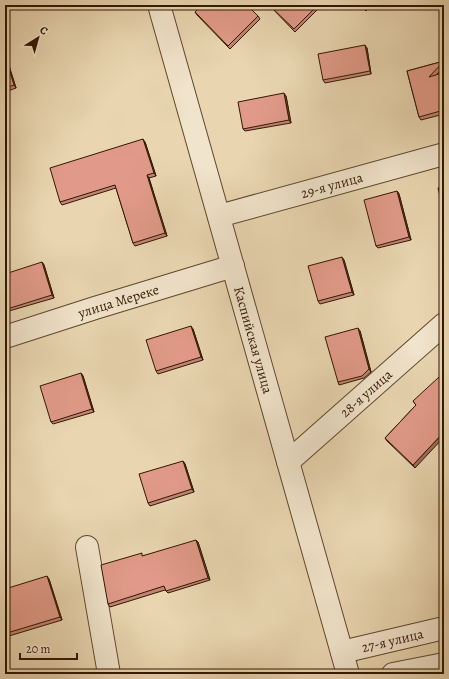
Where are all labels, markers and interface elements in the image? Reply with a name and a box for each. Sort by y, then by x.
north arrow [18,18,58,58]
text: С [36,22,51,39]
street label: 29-я улица [299,167,365,203]
street label: улица Мереке [75,280,161,323]
street label: Каспийская улица [229,284,278,396]
street label: 28-я улица [336,364,396,421]
street label: 27-я улица [360,624,426,657]
scale bar [20,635,77,661]
text: 20 m [26,641,50,657]

